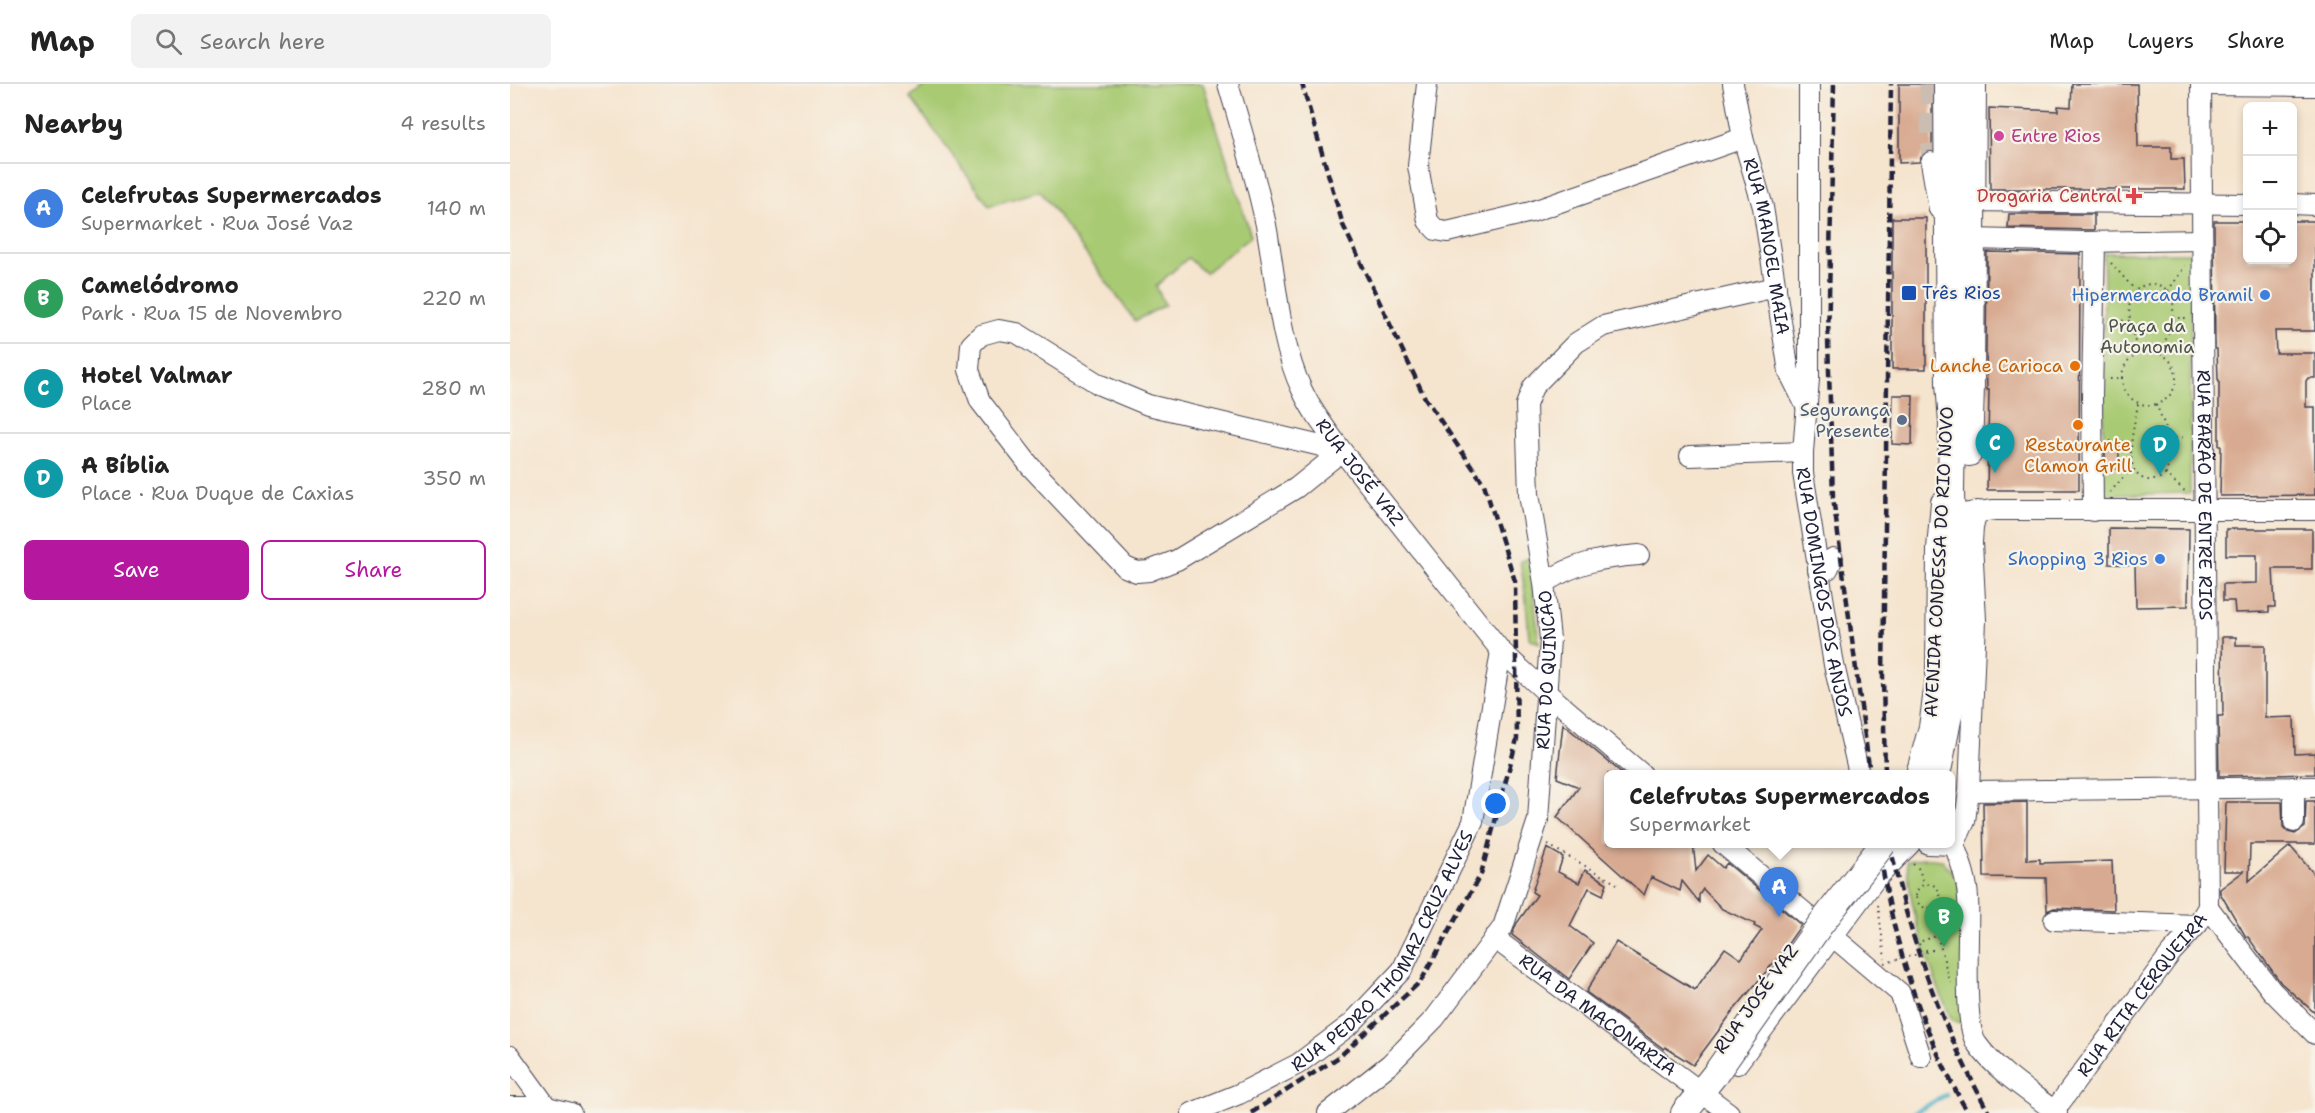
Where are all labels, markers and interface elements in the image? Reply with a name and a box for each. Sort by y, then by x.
search box [131,14,551,68]
text: Map [30,22,95,60]
icon: search [152,25,185,58]
text: Search here [200,27,325,56]
text: Map [2049,27,2094,55]
text: Layers [2127,27,2194,55]
text: Share [2227,27,2285,55]
map controls [2243,102,2297,264]
button: + [2243,102,2297,156]
text: Nearby [24,106,123,141]
text: 4 results [400,110,486,136]
place label: Entre Rios [2011,124,2101,148]
marker: Entre Rios [1992,129,2006,143]
street label: RUA MANOEL MAIA [1737,155,1795,336]
button: − [2243,156,2297,210]
text: Celefrutas Supermercados [81,181,382,210]
place label: Drogaria Central [1977,184,2123,208]
marker: Drogaria Central [2127,189,2141,203]
text: A [36,195,51,221]
text: 140 m [427,195,486,221]
text: Supermarket · Rua José Vaz [81,210,354,236]
button: locate [2243,210,2297,264]
text: Camelódromo [81,271,239,300]
place label: Três Rios [1922,281,2001,305]
place label: Hipermercado Bramil [2072,283,2254,307]
marker: Três Rios [1900,284,1918,302]
text: B [37,285,50,311]
text: 220 m [422,285,486,311]
marker: Hipermercado Bramil [2258,288,2272,302]
text: Park · Rua 15 de Novembro [81,300,343,326]
park label: Praça da Autonomia [2100,314,2194,359]
place label: Lanche Carioca [1930,354,2063,378]
marker: Lanche Carioca [2068,359,2082,373]
text: Hotel Valmar [81,361,233,390]
street label: RUA BARÃO DE ENTRE RIOS [2191,369,2218,620]
text: C [37,375,50,401]
text: 280 m [421,375,486,401]
text: Place [81,390,132,416]
place label: Segurança Presente [1800,398,1890,443]
street label: AVENIDA CONDESSA DO RIO NOVO [1919,406,1959,718]
marker: Segurança Presente [1895,413,1909,427]
street label: RUA JOSÉ VAZ [1310,414,1409,531]
marker: Restaurante Clamon Grill [2071,418,2085,432]
pin: C [1976,424,2014,473]
pin: D [2140,426,2180,475]
place label: Restaurante Clamon Grill [2024,433,2133,478]
text: A Bíblia [81,451,169,480]
text: D [36,465,51,491]
text: 350 m [422,465,486,491]
street label: RUA DOMINGOS DOS ANJOS [1790,465,1858,719]
text: Place · Rua Duque de Caxias [81,480,354,506]
button: Save [24,540,249,600]
button: Share [261,540,486,600]
place label: Shopping 3 Rios [2008,547,2148,571]
marker: Shopping 3 Rios [2153,552,2167,566]
street label: RUA DO QUINCÃO [1531,589,1562,750]
popup [1604,770,1955,848]
text: Celefrutas Supermercados [1629,782,1930,811]
your location [1481,789,1510,818]
text: Supermarket [1629,811,1751,837]
street label: RUA PEDRO THOMAZ CRUZ ALVES [1286,827,1479,1077]
pin: A [1760,868,1798,917]
pin: B [1924,898,1964,947]
street label: RUA RITA CERQUEIRA [2072,909,2213,1081]
street label: RUA JOSÉ VAZ [1708,939,1804,1059]
street label: RUA DA MACONARIA [1514,949,1681,1081]

